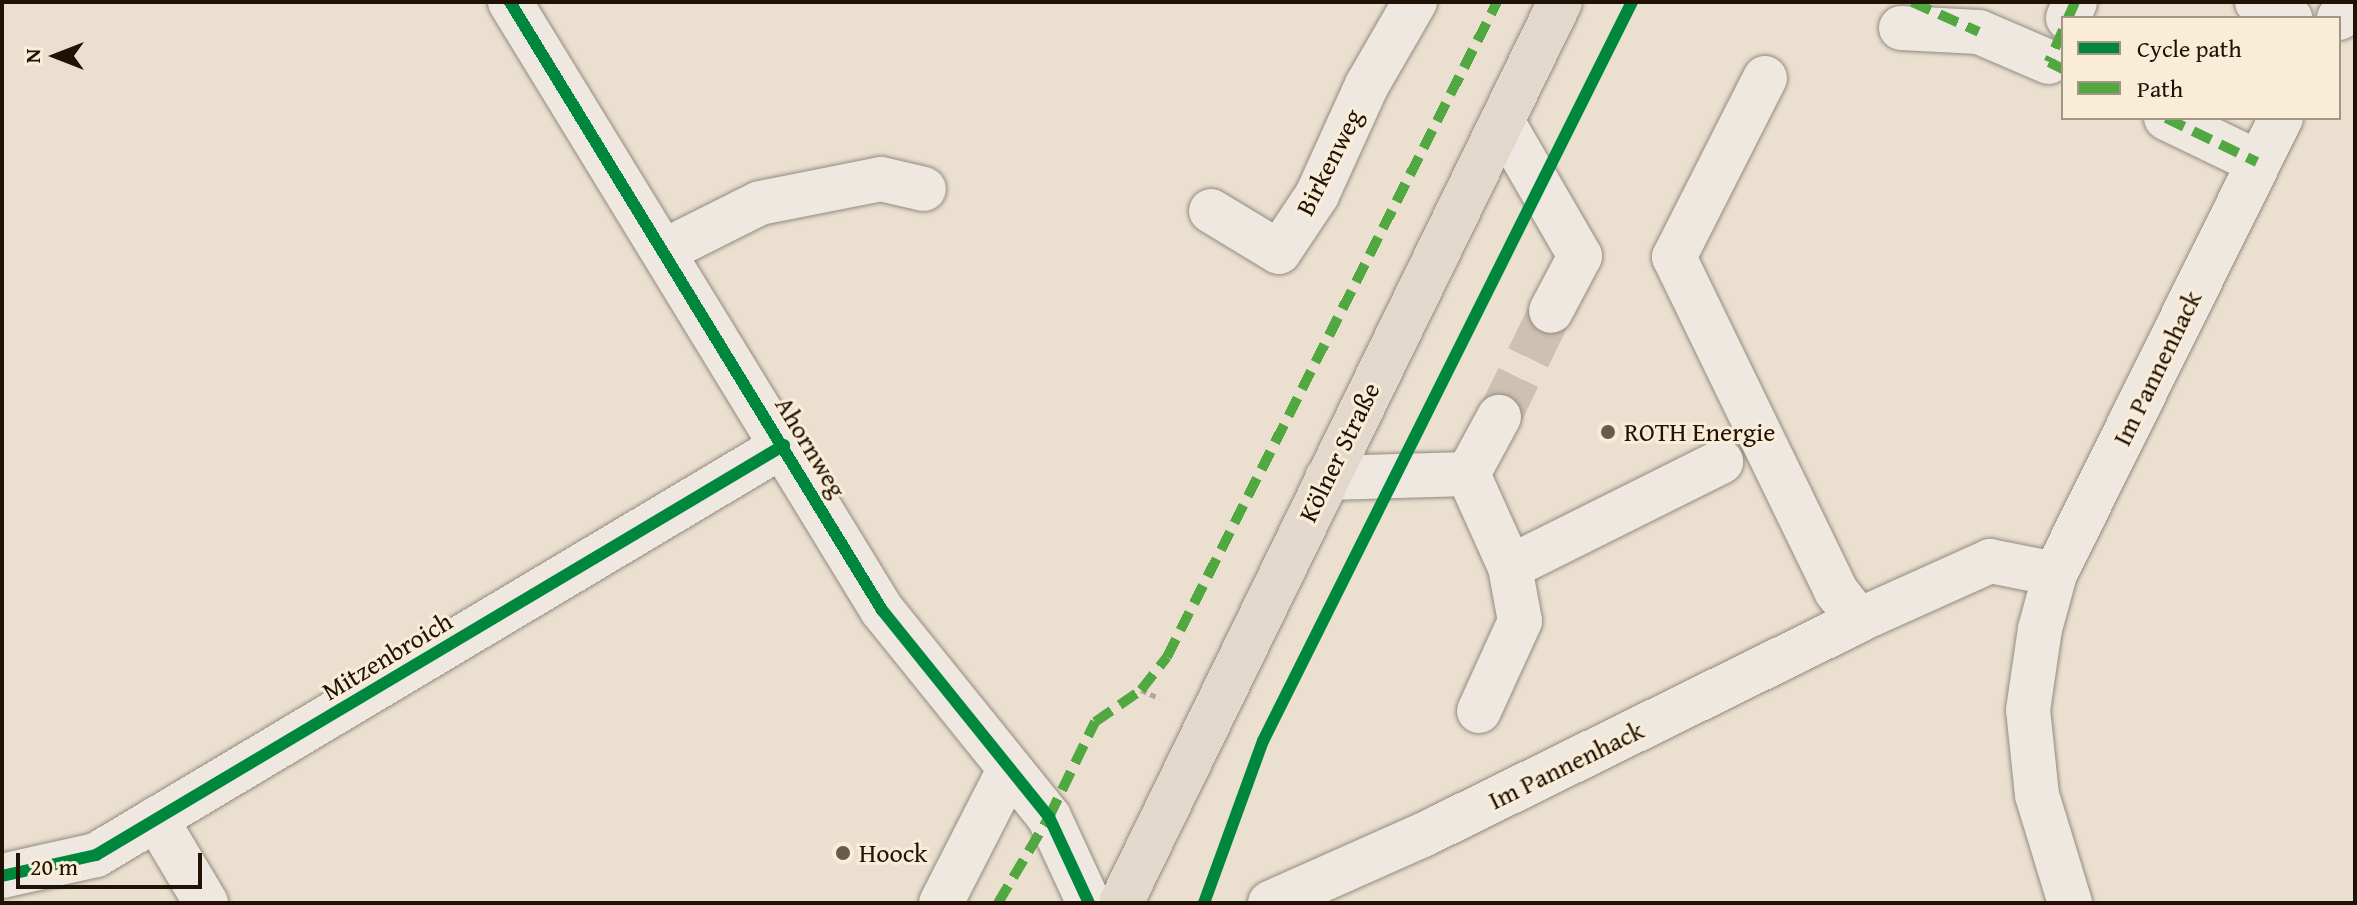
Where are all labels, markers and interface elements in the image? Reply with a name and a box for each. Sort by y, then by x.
north arrow [16,16,96,96]
legend [2061,16,2341,120]
text: Cycle path [2137,31,2242,66]
text: N [16,49,48,63]
text: Path [2137,71,2183,106]
street label: Birkenweg [1289,104,1369,220]
street label: Im Pannenhack [2106,285,2208,451]
street label: Kölner Straße [1292,377,1386,527]
street label: Ahornweg [769,391,853,503]
place label: ROTH Energie [1624,416,1775,448]
marker: ROTH Energie [1599,423,1617,441]
street label: Mitzenbroich [316,605,458,707]
street label: Im Pannenhack [1483,714,1649,816]
scale bar [20,837,206,887]
place label: Hoock [859,837,927,869]
marker: Hoock [834,844,852,862]
text: 20 m [30,849,78,884]

